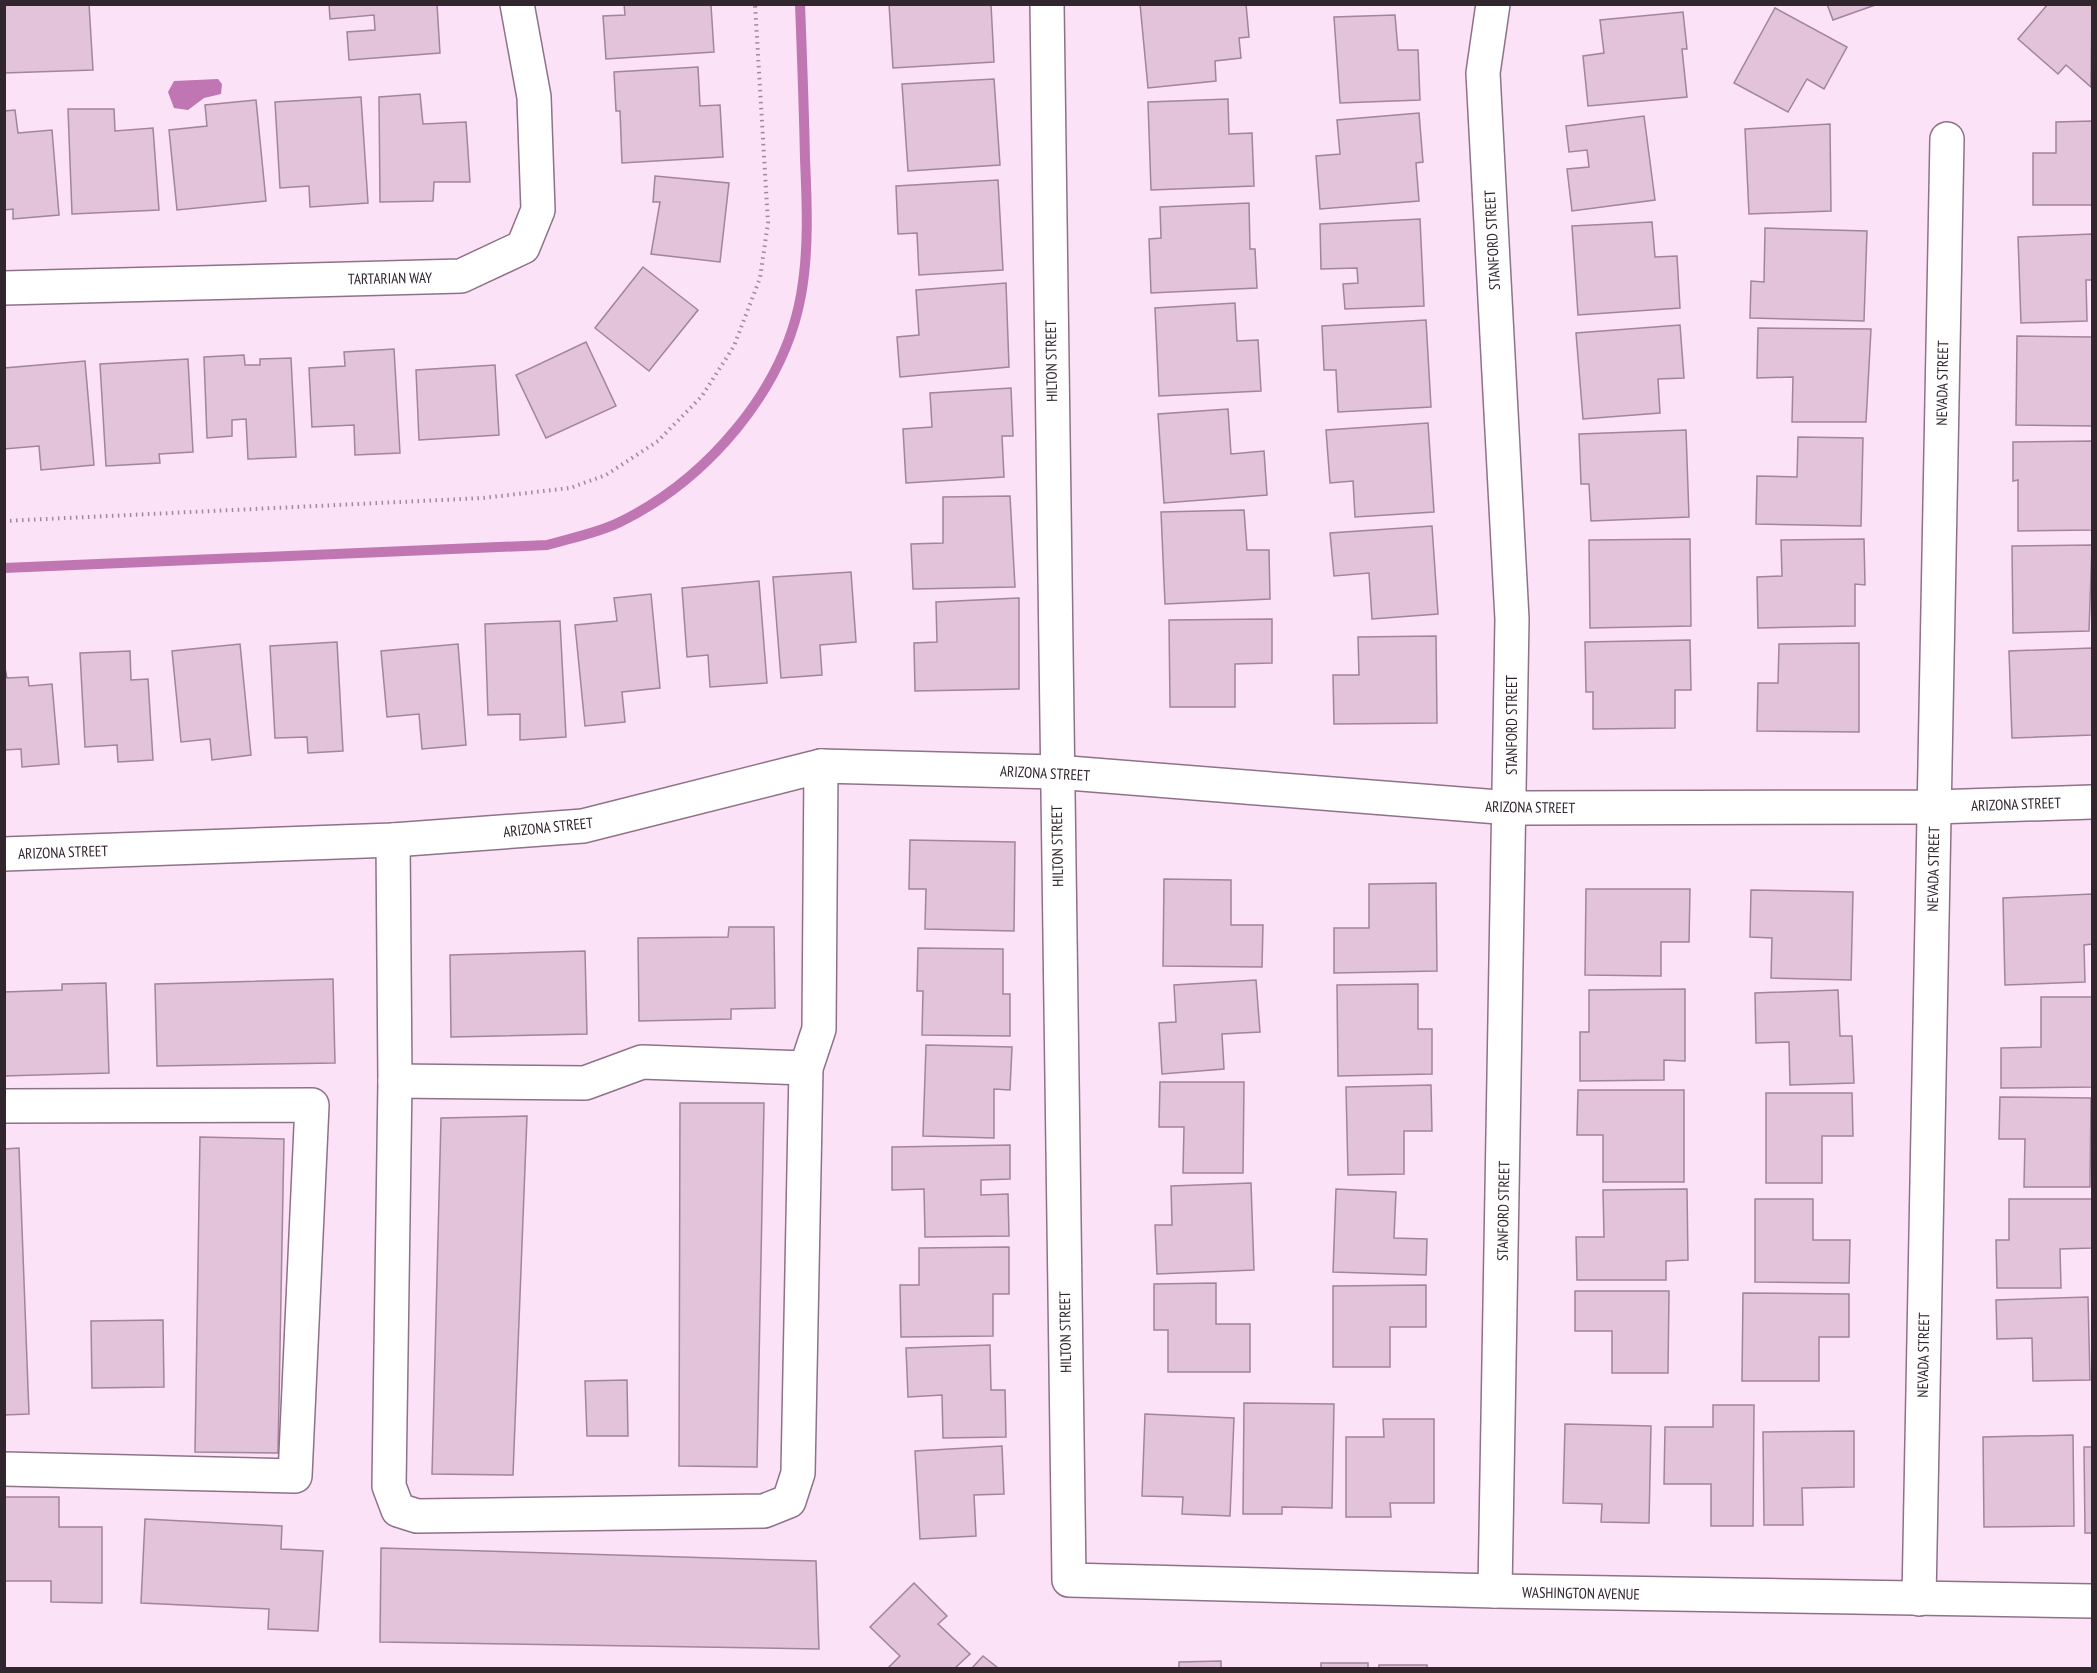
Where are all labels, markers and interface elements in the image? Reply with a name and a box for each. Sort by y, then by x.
street label: STANFORD STREET [1480,189,1504,290]
street label: TARTARIAN WAY [348,268,432,288]
street label: HILTON STREET [1041,320,1061,402]
street label: NEVADA STREET [1932,340,1952,426]
street label: STANFORD STREET [1502,675,1521,775]
street label: ARIZONA STREET [1000,761,1091,785]
street label: ARIZONA STREET [1971,793,2062,815]
street label: ARIZONA STREET [1485,797,1575,817]
street label: HILTON STREET [1047,805,1067,887]
street label: ARIZONA STREET [502,813,594,841]
street label: NEVADA STREET [1923,826,1943,912]
street label: ARIZONA STREET [18,841,109,863]
street label: STANFORD STREET [1493,1161,1513,1261]
street label: HILTON STREET [1055,1291,1075,1373]
street label: NEVADA STREET [1913,1312,1933,1398]
street label: WASHINGTON AVENUE [1522,1582,1640,1604]

